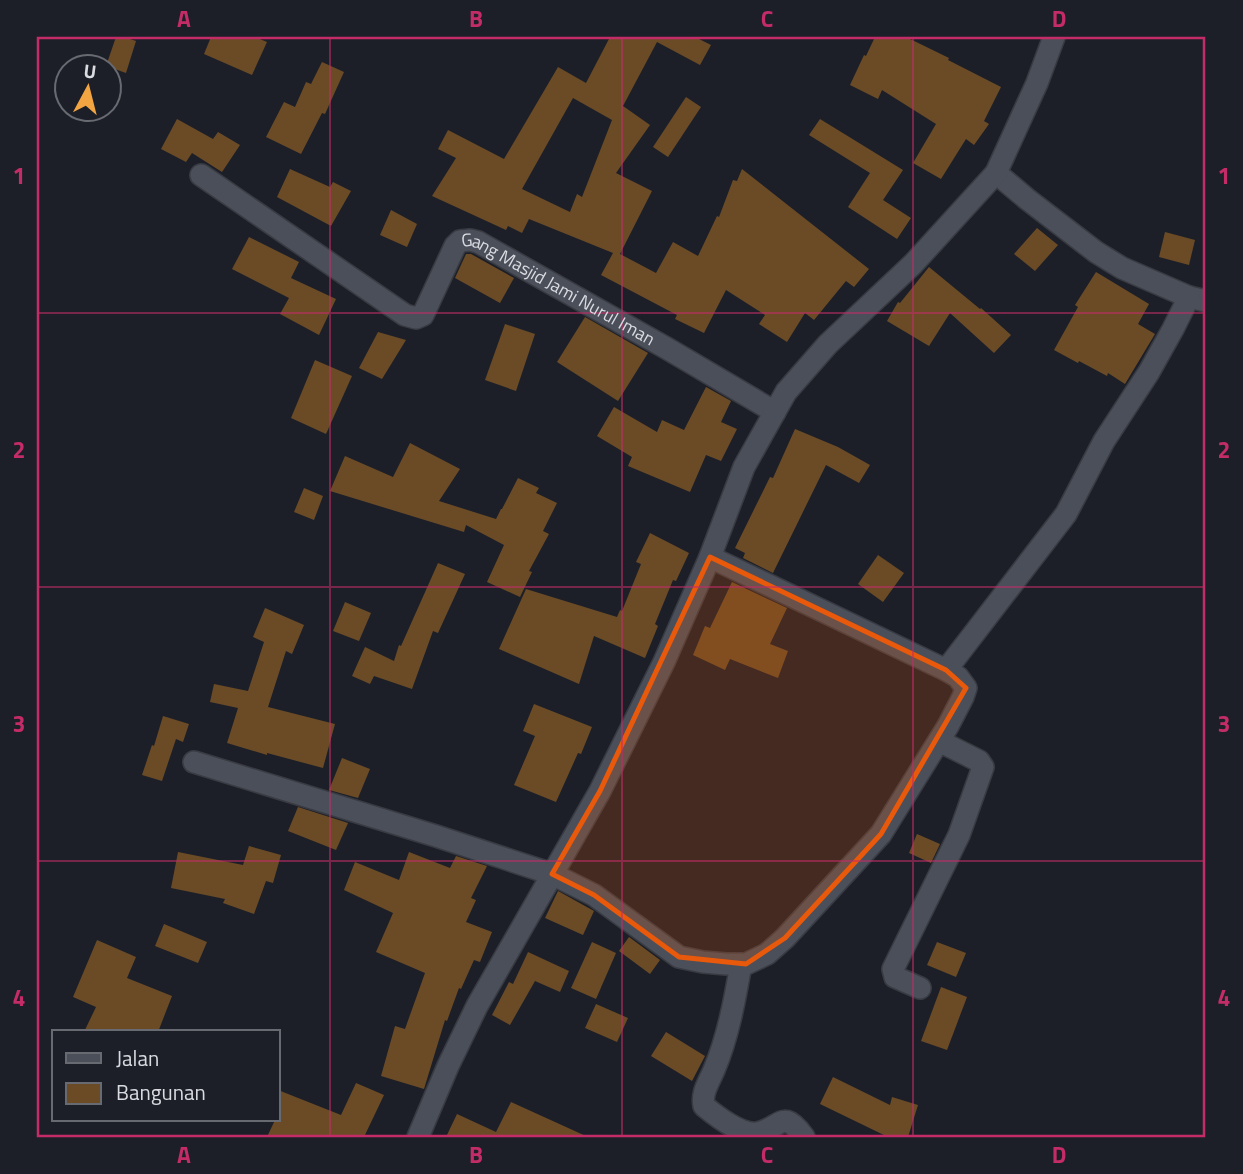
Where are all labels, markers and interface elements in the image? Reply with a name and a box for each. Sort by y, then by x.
text: A [177,1,191,36]
text: B [469,1,483,36]
text: C [761,1,773,36]
text: D [1052,1,1066,36]
north arrow [52,52,122,122]
text: U [82,55,98,86]
text: 1 [13,158,25,193]
text: 1 [1218,158,1230,193]
street label: Gang Masjid Jami Nurul Iman [460,226,660,352]
text: 2 [13,432,25,467]
text: 2 [1218,432,1230,467]
text: 3 [13,706,25,741]
text: 3 [1218,706,1230,741]
text: 4 [13,980,25,1015]
text: 4 [1218,980,1230,1015]
legend [52,1030,280,1122]
text: Jalan [116,1042,159,1074]
text: Bangunan [116,1076,206,1108]
text: A [177,1137,191,1172]
text: B [469,1137,483,1172]
text: C [761,1137,773,1172]
text: D [1052,1137,1066,1172]

